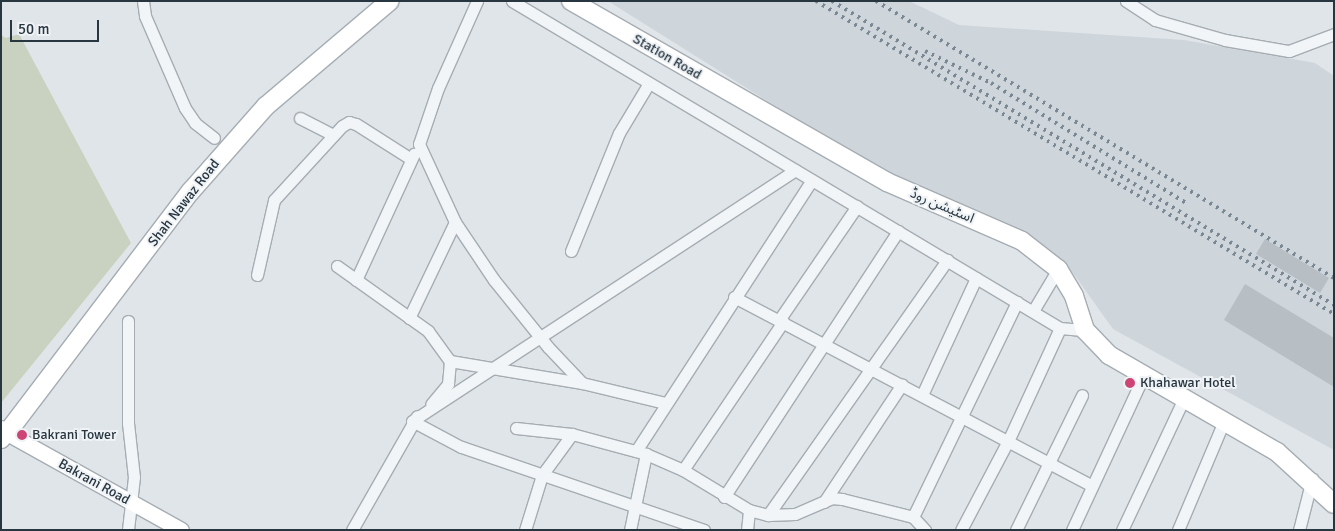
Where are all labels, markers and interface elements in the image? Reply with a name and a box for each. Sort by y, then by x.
scale bar [12,10,101,42]
text: 50 m [18,20,49,38]
street label: Station Road [630,31,704,83]
street label: Shah Nawaz Road [145,156,223,250]
street label: اسٹیشن روڈ [907,185,977,227]
place label: Khahawar Hotel [1140,375,1235,391]
marker: Khahawar Hotel [1124,377,1136,389]
place label: Bakrani Tower [32,427,116,443]
marker: Bakrani Tower [16,429,28,441]
street label: Bakrani Road [55,455,133,509]

